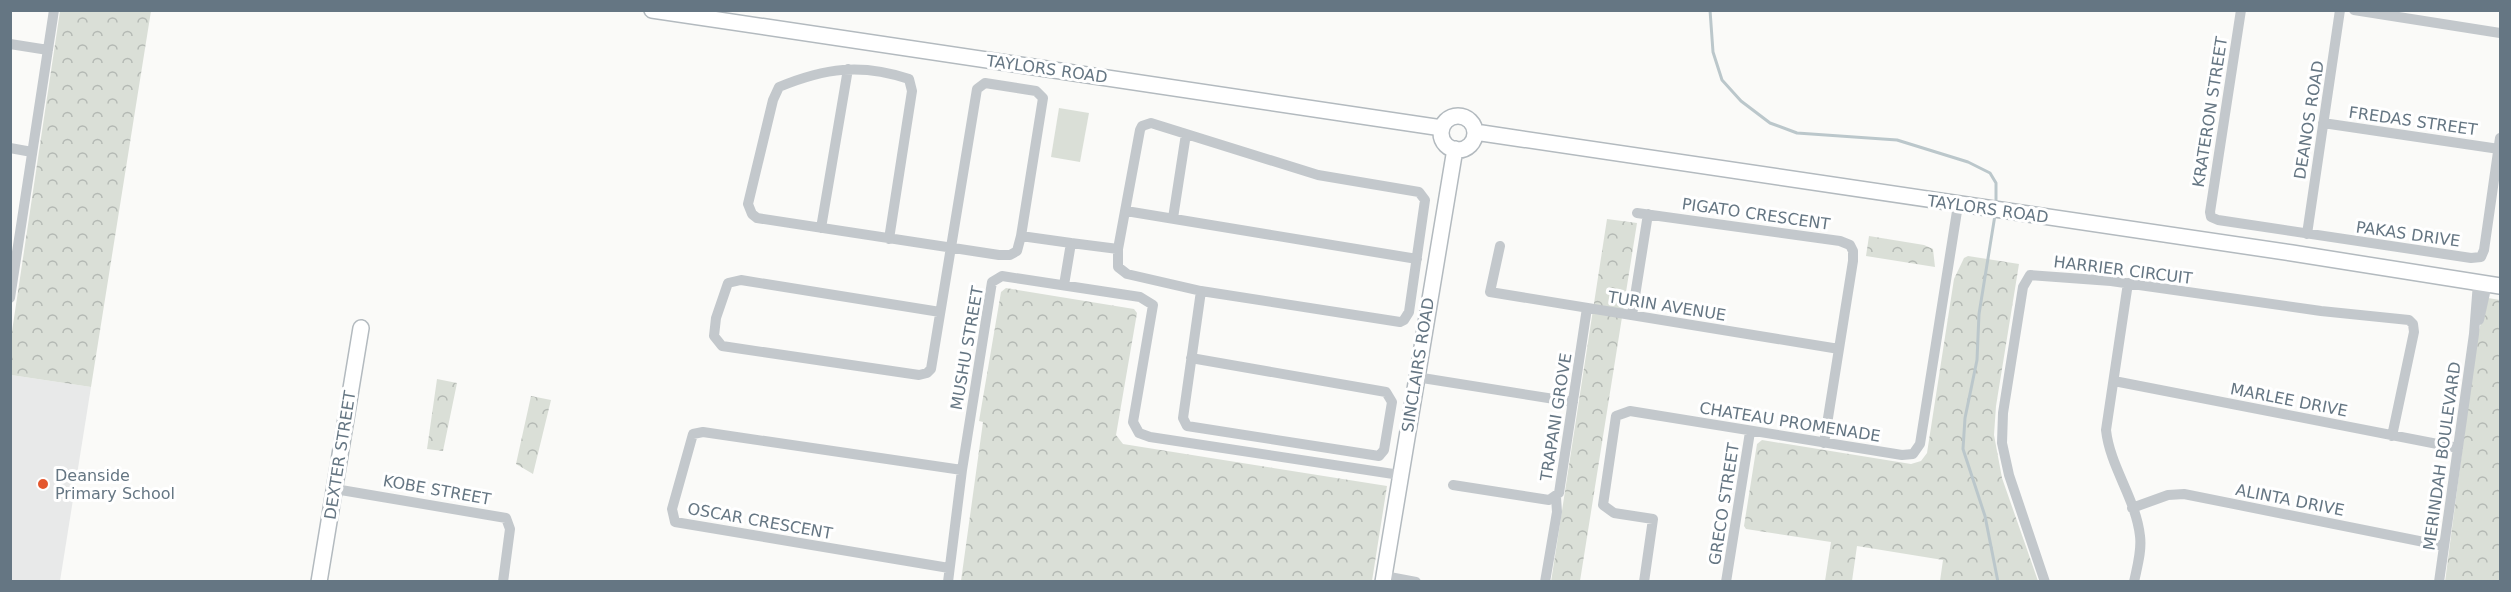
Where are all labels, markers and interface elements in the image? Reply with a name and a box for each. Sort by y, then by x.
street label: KRATERON STREET [2189,35,2231,189]
street label: TAYLORS ROAD [984,51,1109,87]
street label: DEANOS ROAD [2290,59,2328,181]
street label: FREDAS STREET [2347,103,2479,139]
street label: TAYLORS ROAD [1925,191,2050,227]
street label: PIGATO CRESCENT [1681,194,1832,234]
street label: PAKAS DRIVE [2355,217,2461,251]
street label: HARRIER CIRCUIT [2052,252,2194,288]
street label: MUSHU STREET [947,284,987,411]
street label: TURIN AVENUE [1606,287,1727,325]
street label: SINCLAIRS ROAD [1398,296,1438,434]
street label: TRAPANI GROVE [1536,352,1576,483]
street label: MERINDAH BOULEVARD [2419,361,2465,551]
street label: MARLEE DRIVE [2229,379,2349,421]
street label: DEXTER STREET [320,389,360,521]
street label: CHATEAU PROMENADE [1698,398,1882,446]
street label: GRECO STREET [1705,441,1743,566]
place label: Deanside Primary School [55,466,175,503]
street label: KOBE STREET [381,471,493,509]
marker: Deanside Primary School [36,477,50,491]
street label: ALINTA DRIVE [2234,480,2346,520]
street label: OSCAR CRESCENT [686,499,834,543]

